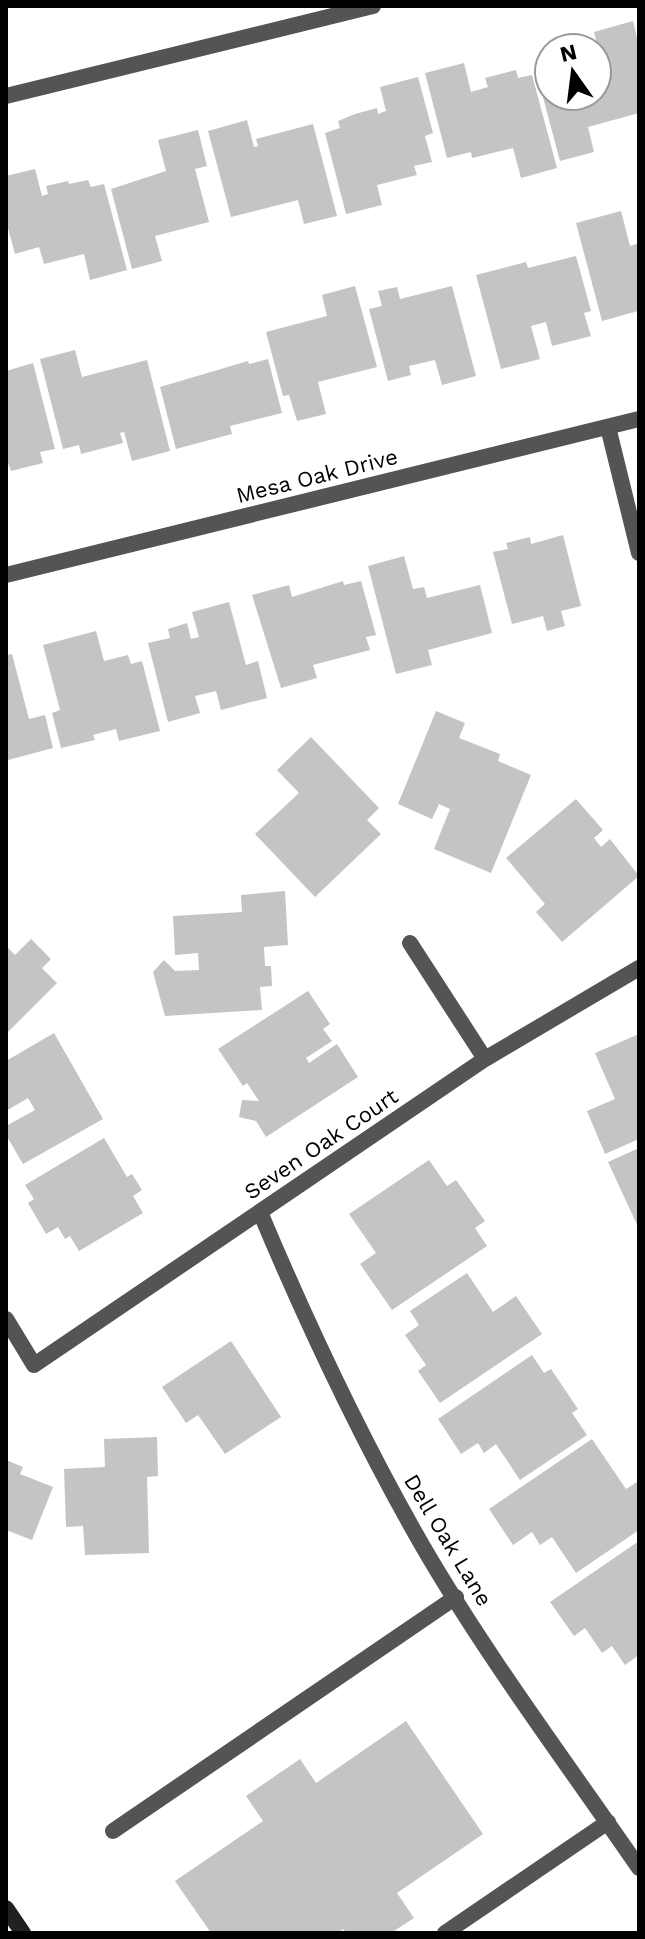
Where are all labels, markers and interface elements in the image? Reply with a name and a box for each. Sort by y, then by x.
north arrow [533,32,613,112]
text: N [557,39,579,67]
street label: Mesa Oak Drive [234,444,400,508]
street label: Seven Oak Court [240,1083,402,1205]
street label: Dell Oak Lane [399,1470,497,1610]

